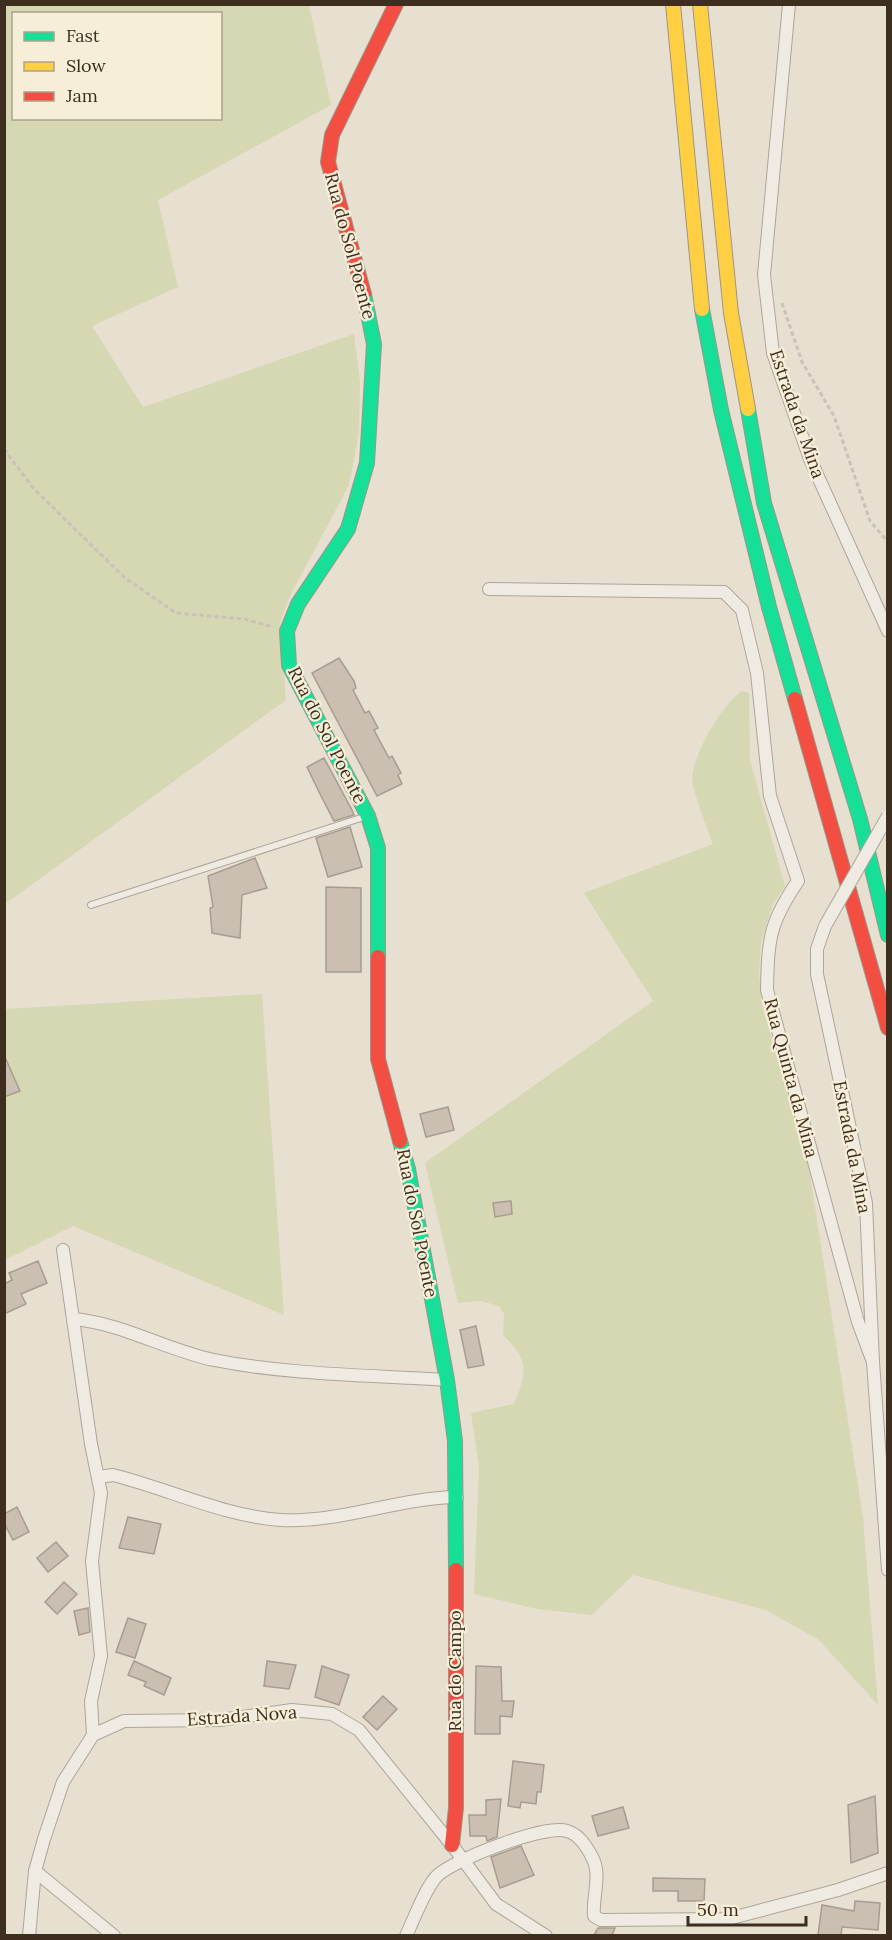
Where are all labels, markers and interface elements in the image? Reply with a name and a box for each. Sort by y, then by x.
legend [12,12,222,120]
text: Fast [66,24,100,47]
text: Slow [66,54,106,77]
text: Jam [65,84,98,107]
street label: Rua do Sol Poente [320,170,381,322]
street label: Estrada da Mina [765,346,830,481]
street label: Rua do Sol Poente [283,662,372,807]
street label: Rua Quinta da Mina [759,995,824,1160]
street label: Estrada da Mina [828,1079,877,1215]
street label: Rua do Sol Poente [392,1147,443,1299]
street label: Rua do Campo [443,1610,466,1732]
street label: Estrada Nova [186,1700,298,1731]
scale bar [688,1889,806,1927]
text: 50 m [697,1898,739,1921]

